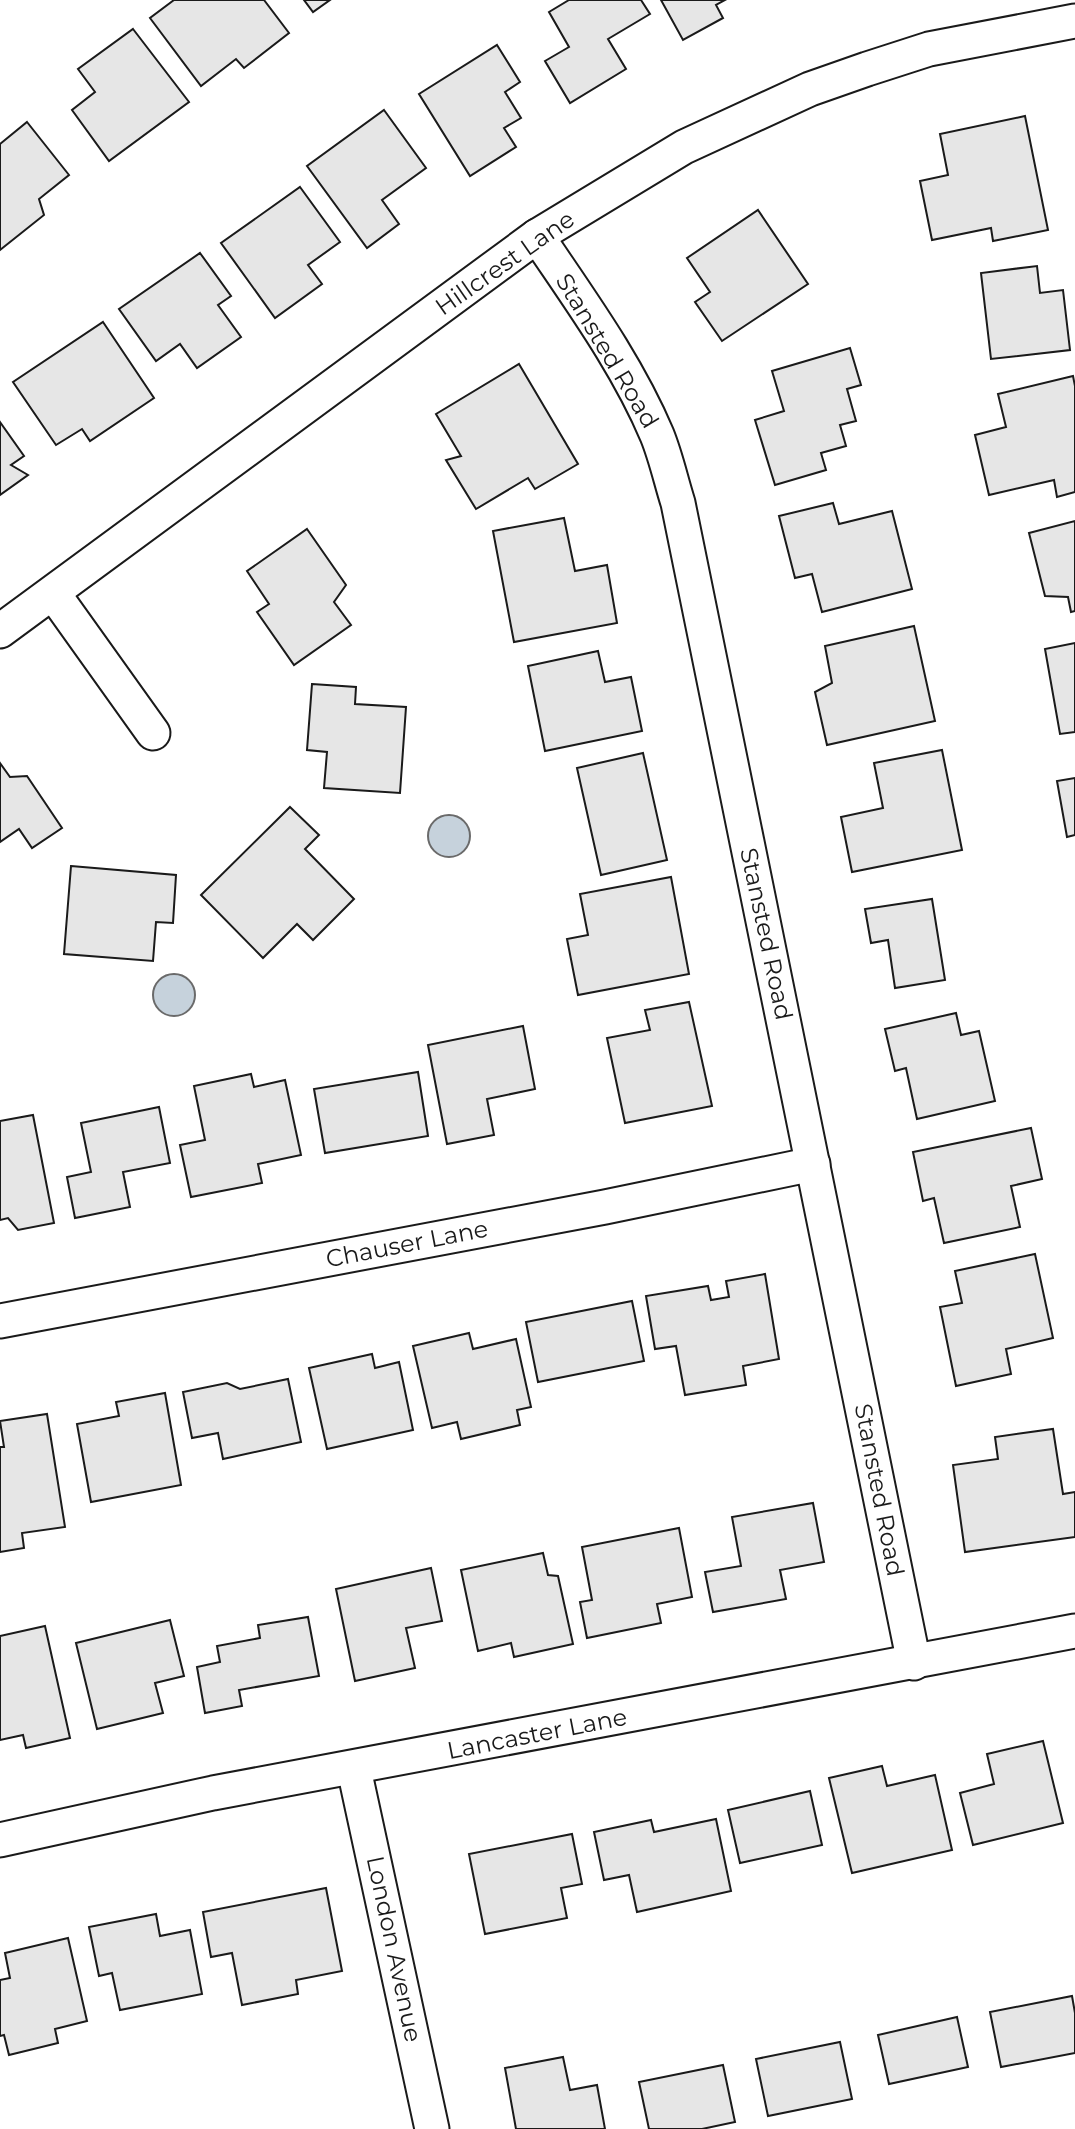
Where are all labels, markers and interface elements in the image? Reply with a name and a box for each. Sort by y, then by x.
street label: Hillcrest Lane [430,204,580,321]
street label: Stansted Road [550,268,665,433]
street label: Stansted Road [734,845,799,1023]
street label: Chauser Lane [323,1214,490,1273]
street label: Stansted Road [849,1401,910,1579]
street label: Lancaster Lane [445,1702,629,1765]
street label: London Avenue [361,1853,428,2045]

